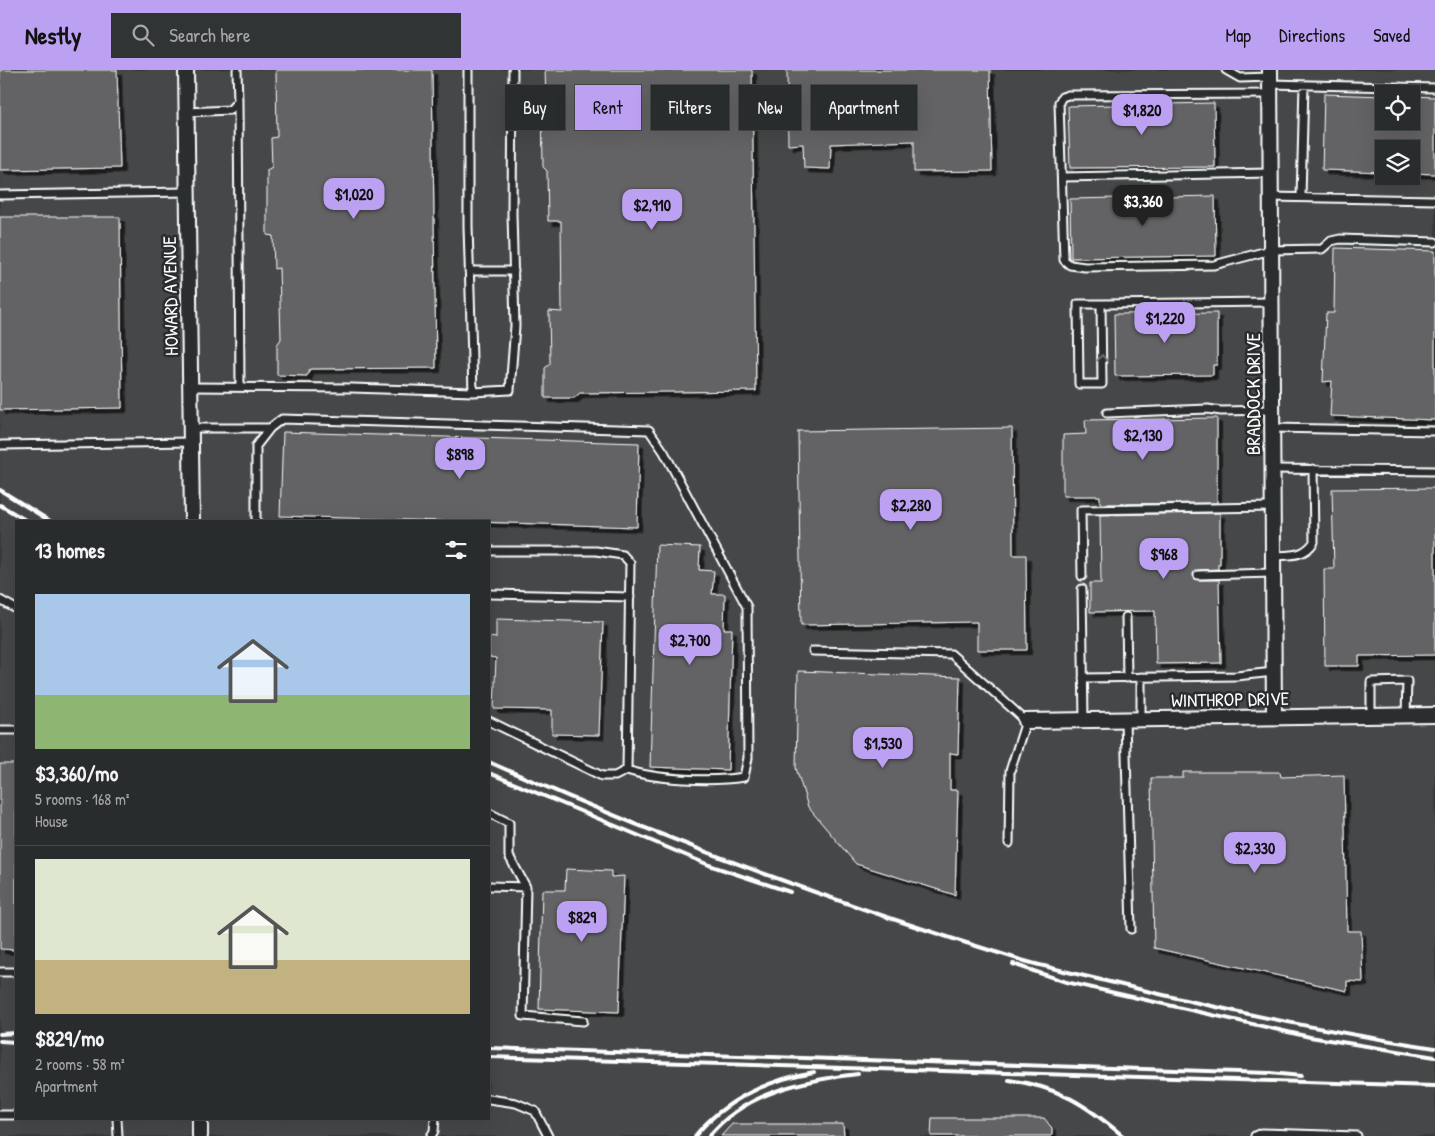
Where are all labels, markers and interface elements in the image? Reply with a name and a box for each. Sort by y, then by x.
search box [111,13,461,58]
text: Nestly [25,19,81,51]
icon: search [129,21,157,49]
text: Search here [169,22,251,48]
text: Map [1226,23,1251,48]
text: Directions [1279,23,1345,48]
text: Saved [1373,23,1410,48]
chip: Buy [505,85,565,130]
chip: Rent [575,85,641,130]
chip: Filters [651,85,729,130]
chip: New [739,85,801,130]
chip: Apartment [811,85,917,130]
map controls [1375,85,1420,185]
button: locate [1375,85,1420,130]
pin: $1,820 [1101,93,1183,136]
text: $1,820 [1123,99,1161,121]
button: layers [1375,140,1420,185]
pin: $1,020 [313,178,395,220]
text: $1,020 [335,183,373,205]
pin: $3,360 [1102,184,1184,227]
pin: $2,910 [611,189,693,231]
text: $3,360 [1123,190,1163,212]
text: $2,910 [633,194,671,216]
street label: HOWARD AVENUE [156,235,184,356]
pin: $1,220 [1124,302,1206,344]
text: $1,220 [1145,307,1185,329]
street label: BRADDOCK DRIVE [1240,332,1266,455]
one-way arrow [1096,354,1107,362]
pin: $2,130 [1102,418,1184,461]
text: $2,130 [1124,424,1162,446]
pin: $898 [430,438,490,480]
text: $898 [446,443,474,465]
pin: $2,280 [870,488,952,531]
text: $2,280 [891,494,931,516]
text: 13 homes [35,536,105,565]
icon: filters [442,536,470,564]
pin: $968 [1134,538,1194,580]
text: $968 [1150,543,1178,565]
pin: $2,700 [649,624,731,666]
icon: home [208,626,298,716]
text: $2,700 [669,629,711,651]
street label: WINTHROP DRIVE [1171,685,1290,713]
pin: $1,530 [842,726,924,769]
text: $1,530 [864,732,902,754]
text: $3,360/mo [35,759,118,788]
text: 5 rooms · 168 m² [35,788,129,810]
text: House [35,810,68,832]
pin: $2,330 [1214,832,1296,874]
text: $2,330 [1235,837,1275,859]
icon: home [208,892,298,982]
pin: $829 [552,900,612,943]
text: $829 [568,906,596,928]
text: $829/mo [35,1024,104,1053]
text: 2 rooms · 58 m² [35,1053,125,1075]
text: Apartment [35,1075,98,1097]

